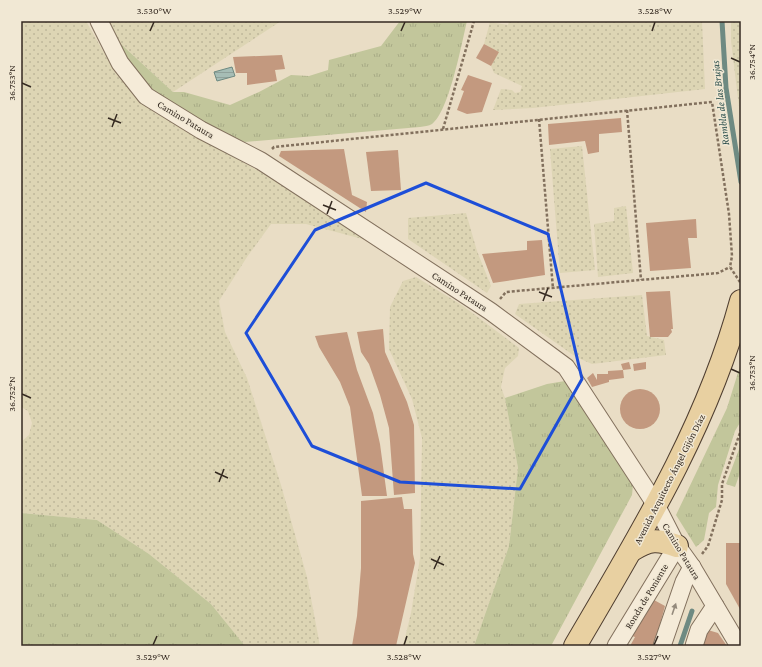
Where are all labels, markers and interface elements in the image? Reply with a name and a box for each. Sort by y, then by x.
text: 3.530°W [137,5,172,16]
text: 3.529°W [388,5,423,16]
text: 3.528°W [638,5,673,16]
text: 36.754°N [746,44,757,80]
water label: Rambla de las Brujas [709,59,732,146]
text: 36.753°N [6,65,17,101]
street label: Camino Pataura [155,98,216,141]
street label: Camino Pataura [430,269,490,314]
text: 36.753°N [746,355,757,391]
text: 36.752°N [6,376,17,412]
street label: Avenida Arquitecto Ángel Gijón Díaz [632,412,708,547]
street label: Camino Pataura [660,521,703,582]
street label: Ronda de Poniente [623,561,671,631]
one-way arrow [672,603,678,615]
text: 3.529°W [136,651,171,662]
text: 3.528°W [387,651,422,662]
text: 3.527°W [637,651,672,662]

